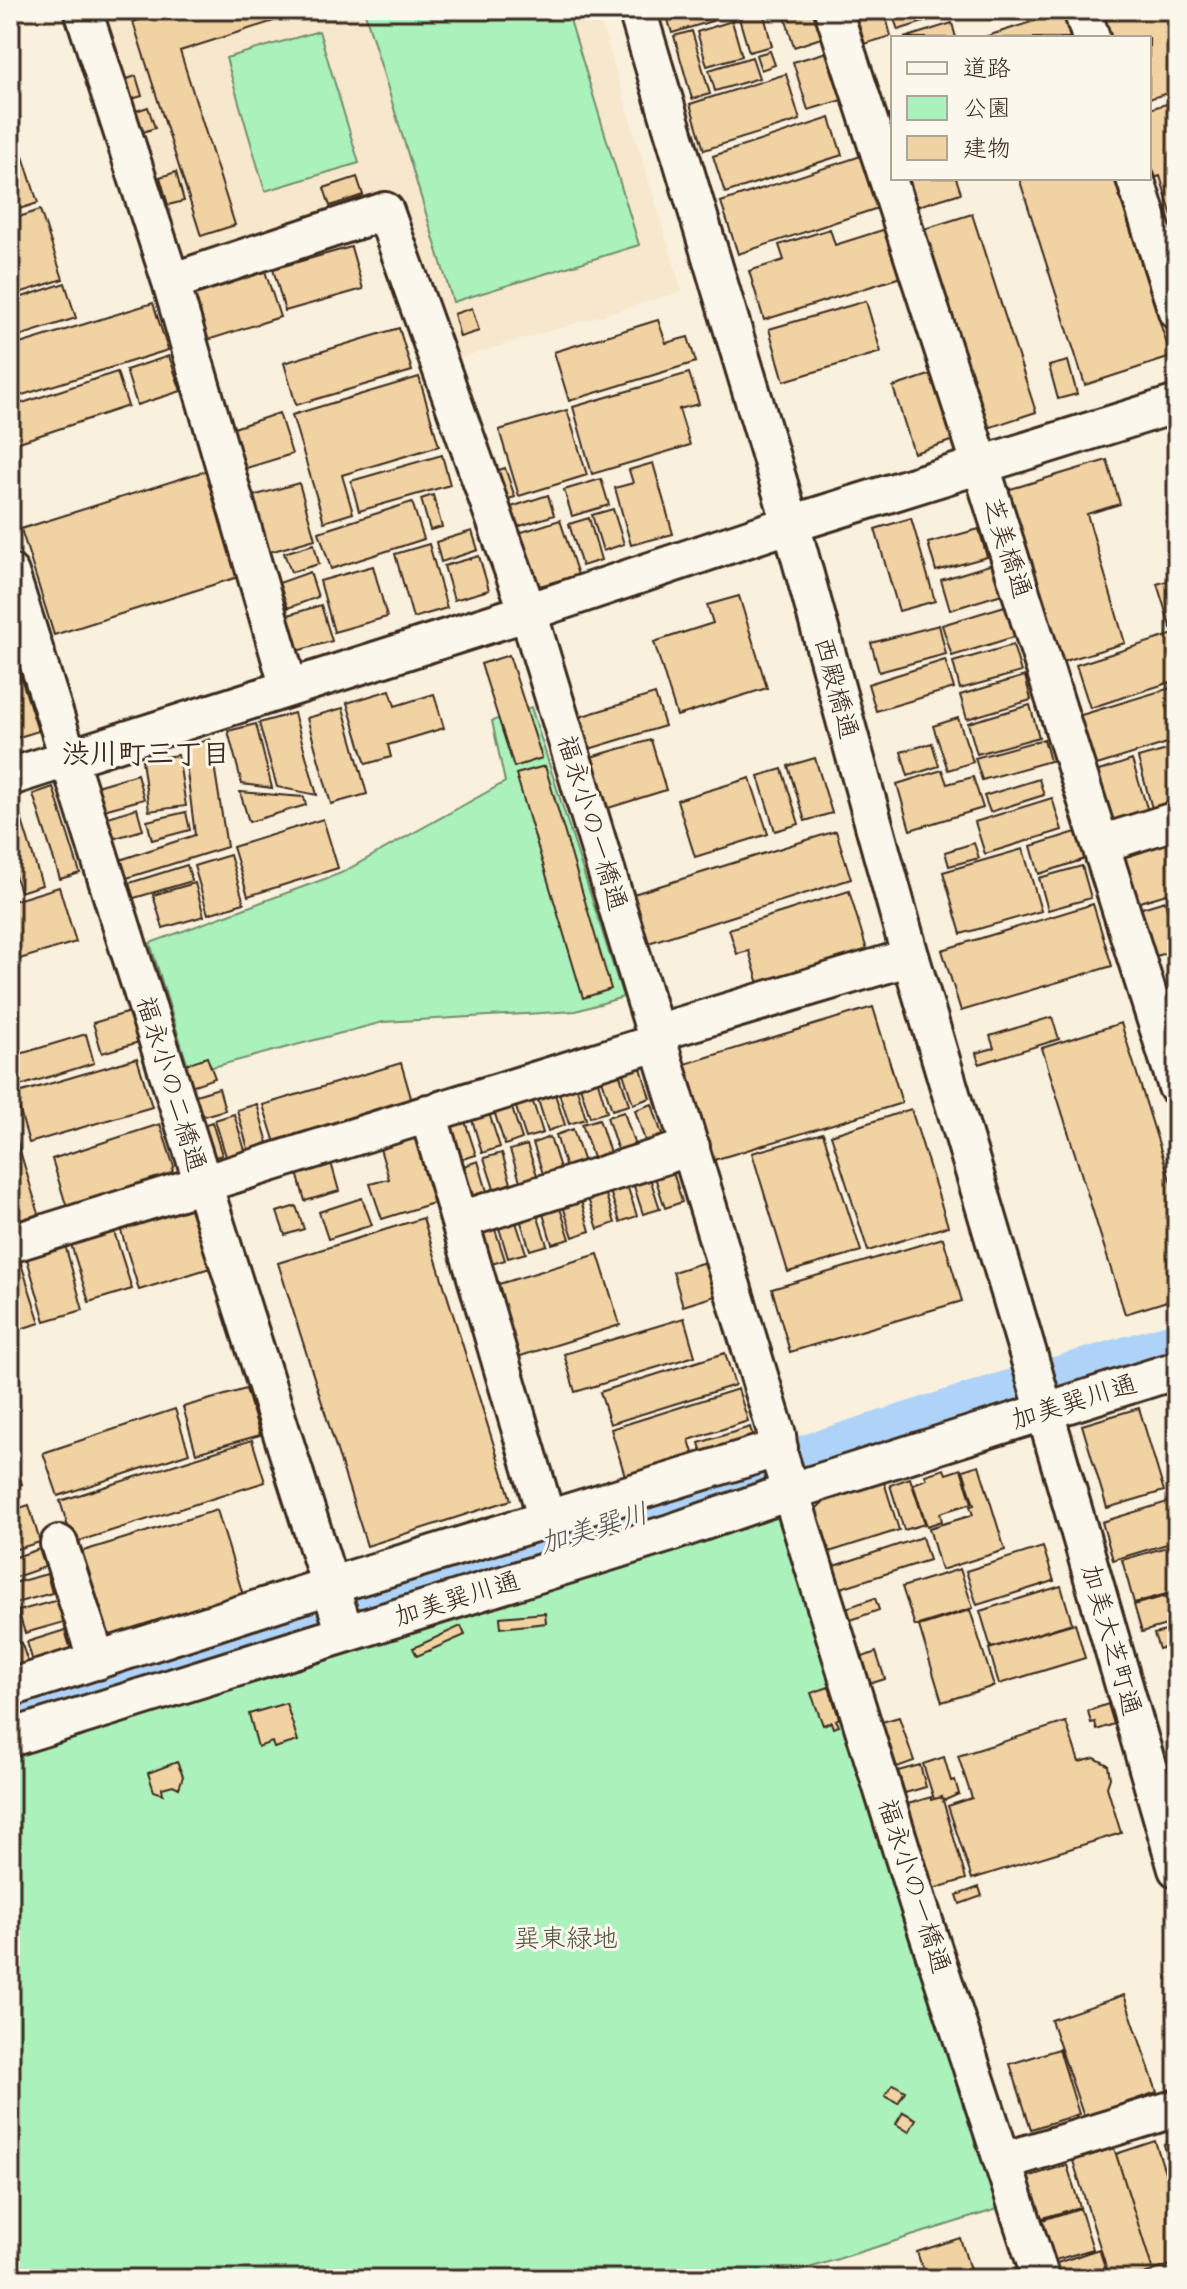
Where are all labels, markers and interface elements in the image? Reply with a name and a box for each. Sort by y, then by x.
legend [891,36,1151,180]
text: 道路 [963,52,1011,86]
text: 公園 [963,92,1011,126]
text: 建物 [963,132,1011,166]
street label: 芝美橋通 [974,493,1040,603]
street label: 西殿橋通 [805,633,867,743]
street label: 福永小の一橋通 [548,731,636,915]
district label: 渋川町三丁目 [62,735,230,774]
street label: 福永小の二橋通 [127,992,215,1176]
street label: 加美巽川通 [1007,1366,1141,1438]
water label: 加美巽川 [535,1494,653,1564]
street label: 加美大芝町通 [1072,1560,1150,1720]
street label: 加美巽川通 [390,1563,524,1635]
street label: 福永小の一橋通 [869,1794,959,1978]
park label: 巽東緑地 [514,1921,618,1957]

